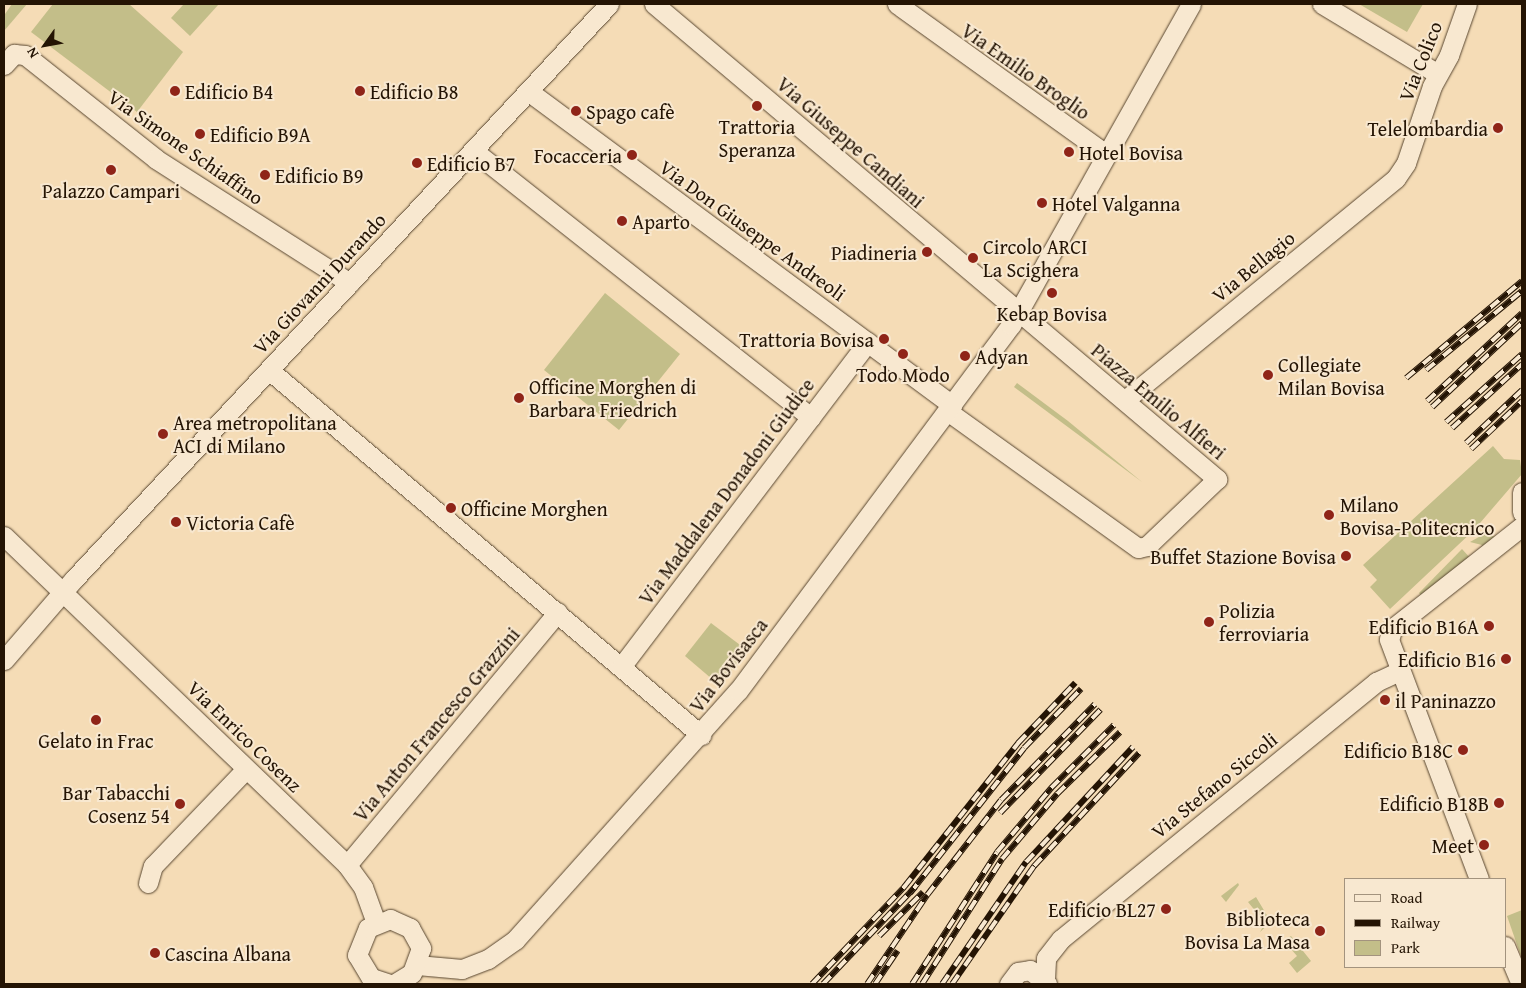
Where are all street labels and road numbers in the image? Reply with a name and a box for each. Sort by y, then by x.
street label: Via Emilio Broglio [957,18,1095,124]
street label: Via Colico [1393,18,1447,104]
street label: Via Giuseppe Candiani [772,71,930,213]
street label: Via Simone Schiaffino [104,84,268,210]
street label: Via Don Giuseppe Andreoli [655,154,851,306]
street label: Via Giovanni Durando [248,208,390,358]
street label: Via Bellagio [1207,225,1299,307]
street label: Piazza Emilio Alfieri [1087,338,1231,464]
street label: Via Maddalena Donadoni Giudice [633,373,819,609]
street label: Via Bovisasca [684,613,772,717]
street label: Via Anton Francesco Grazzini [348,622,524,826]
street label: Via Enrico Cosenz [183,675,307,797]
street label: Via Stefano Siccoli [1146,727,1282,843]

